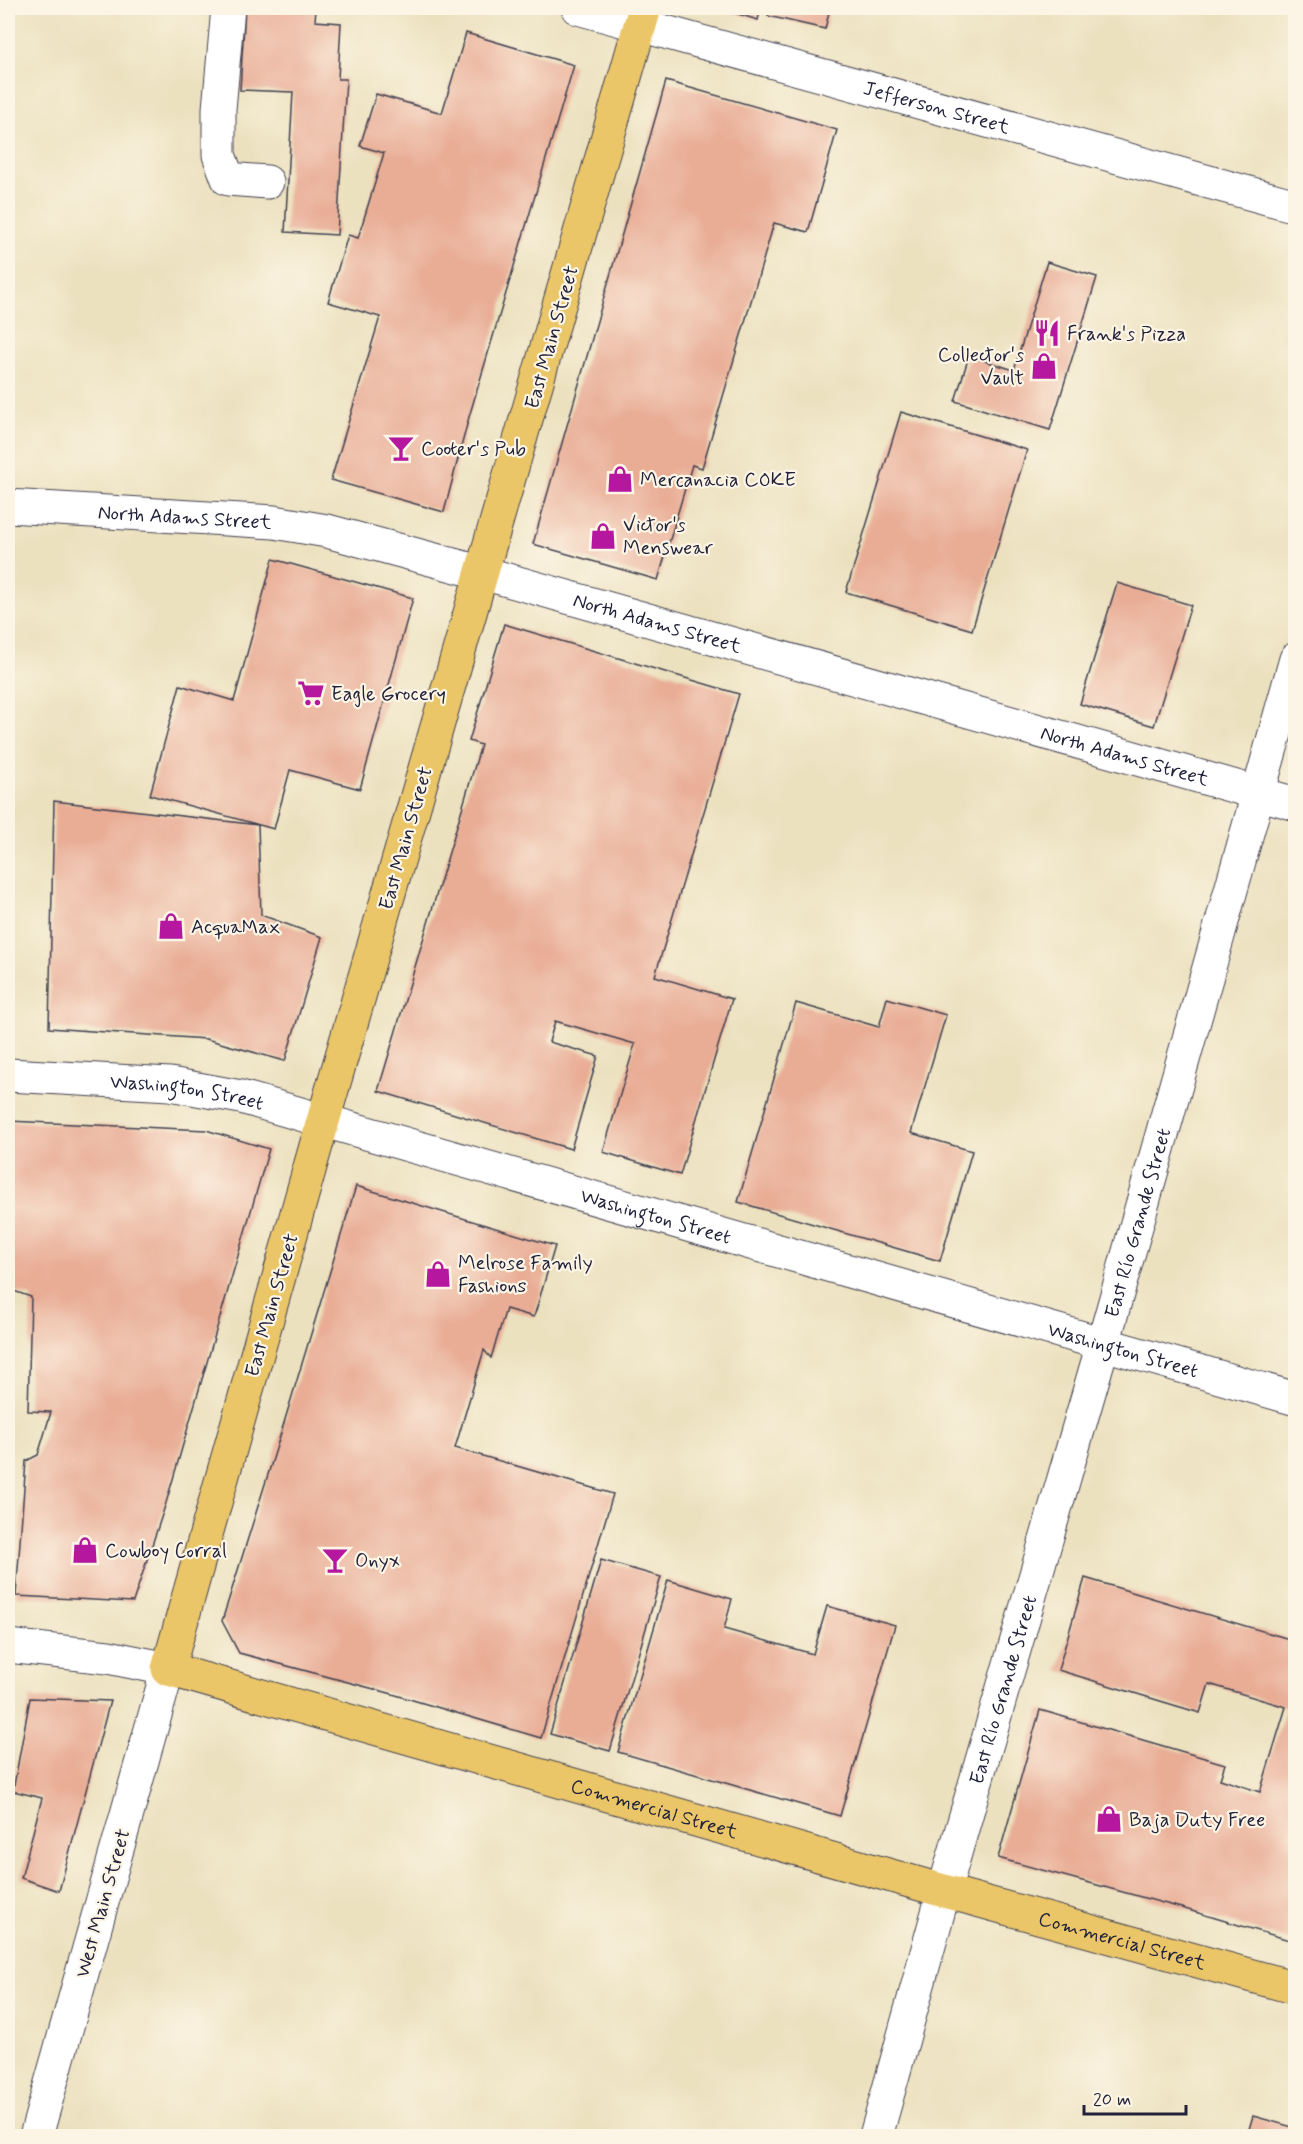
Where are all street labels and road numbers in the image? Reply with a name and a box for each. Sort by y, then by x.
street label: Jefferson Street [860,75,1013,141]
street label: East Main Street [519,263,586,412]
street label: North Adams Street [97,499,272,537]
street label: North Adams Street [570,587,744,661]
street label: North Adams Street [1037,720,1212,794]
street label: East Main Street [373,764,440,913]
street label: Washington Street [109,1069,267,1118]
street label: East Río Grande Street [1099,1125,1178,1321]
street label: Washington Street [577,1183,734,1252]
street label: East Main Street [239,1231,306,1380]
street label: Washington Street [1044,1317,1201,1385]
street label: East Río Grande Street [964,1592,1044,1788]
street label: Commercial Street [567,1773,741,1846]
street label: West Main Street [69,1826,138,1981]
street label: Commercial Street [1035,1906,1209,1977]

